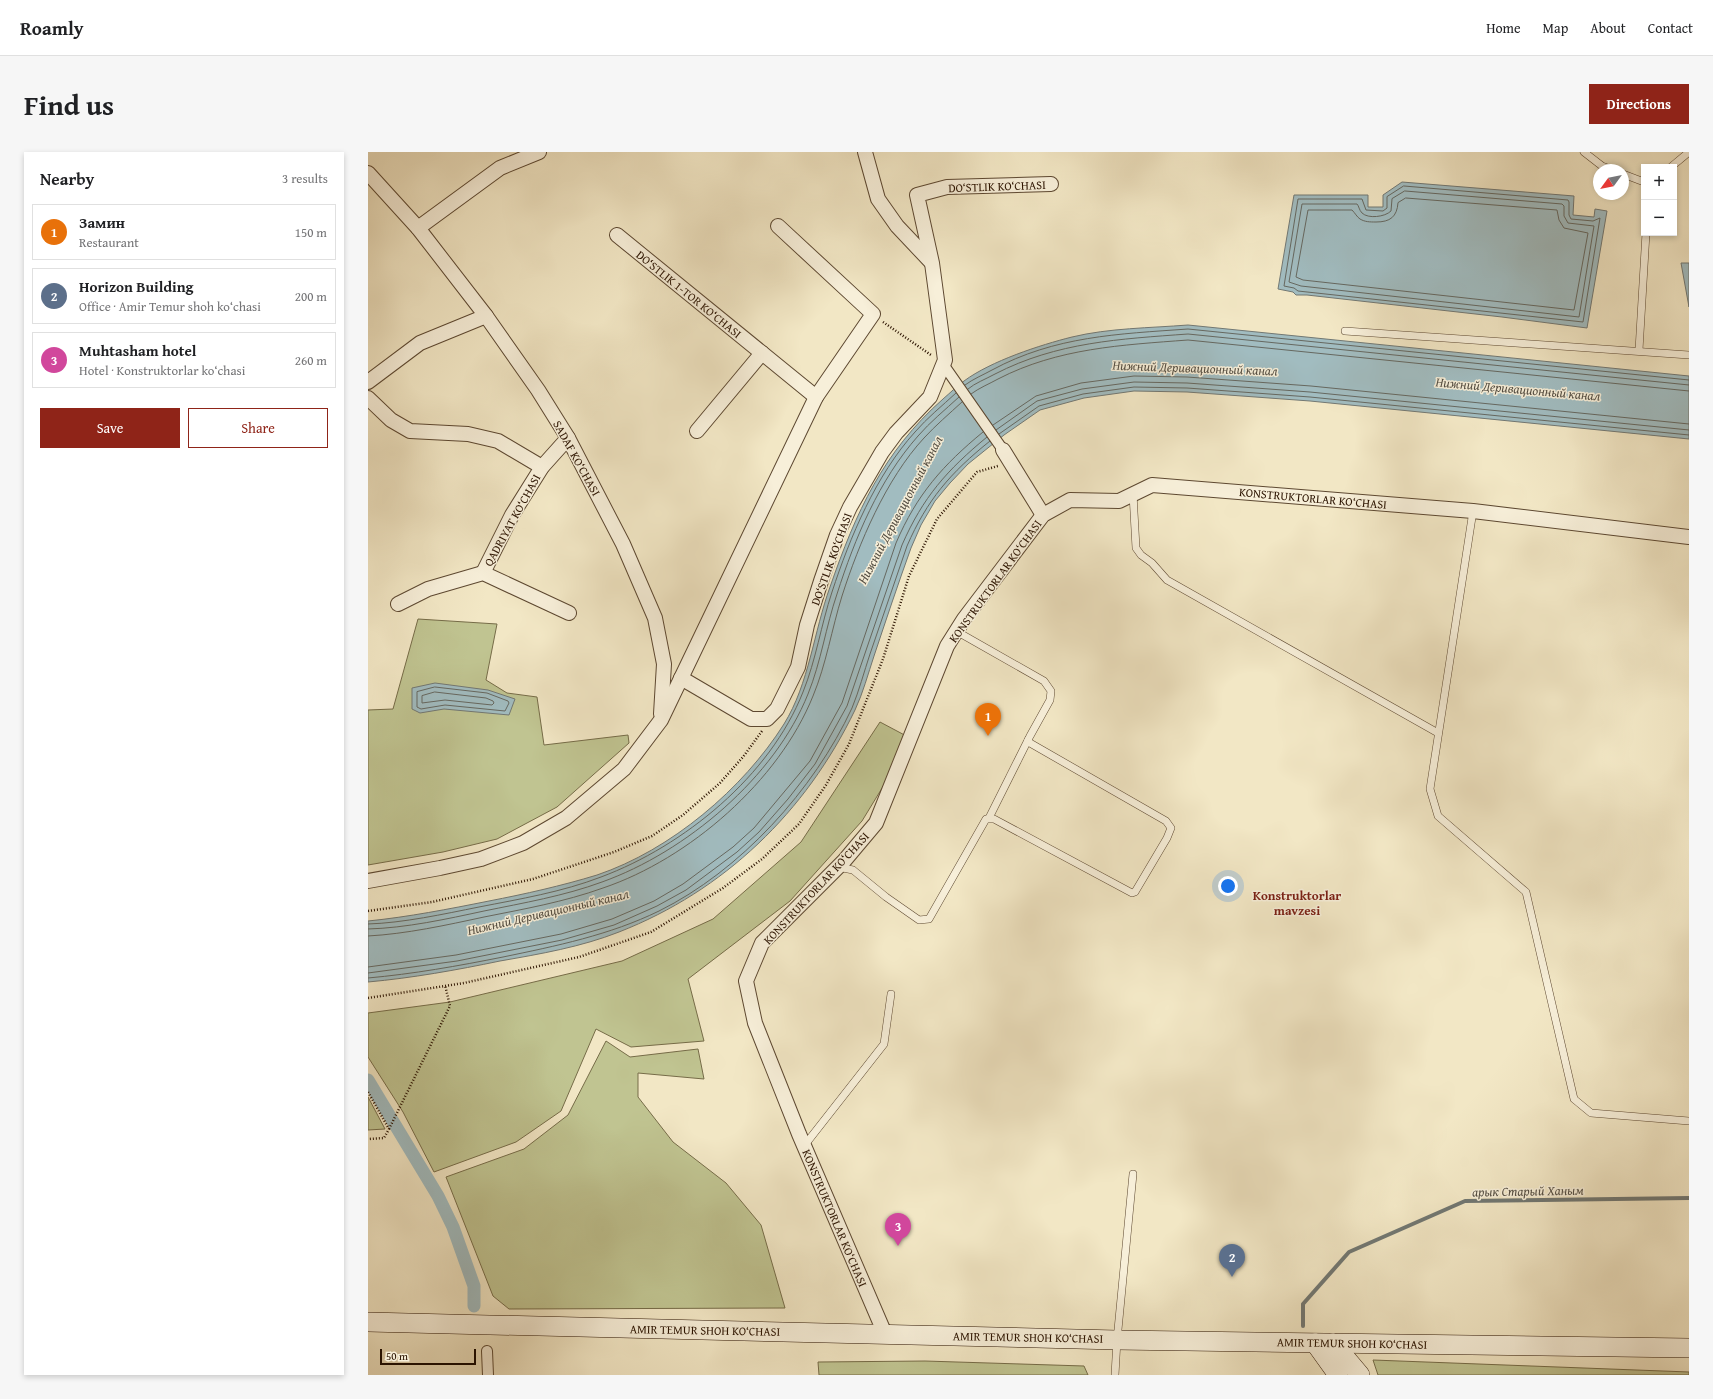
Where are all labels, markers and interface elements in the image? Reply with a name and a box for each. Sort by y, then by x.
text: Roamly [20,14,84,42]
text: Home [1486,18,1521,38]
text: Map [1543,18,1568,38]
text: About [1590,18,1626,38]
text: Contact [1648,18,1693,38]
text: Find us [24,84,114,125]
button: Directions [1589,84,1689,124]
north arrow [1593,164,1629,200]
map controls [1641,164,1677,236]
button: + [1641,164,1677,200]
text: Nearby [40,166,94,191]
text: 3 results [282,169,328,188]
street label: DO‘STLIK KO‘CHASI [948,176,1046,196]
button: − [1641,200,1677,236]
text: Замин [79,212,125,233]
text: 1 [51,223,57,242]
text: 150 m [295,223,327,242]
text: Restaurant [79,233,139,252]
street label: DO‘STLIK 1-TOR KO‘CHASI [633,246,745,342]
text: Horizon Building [79,276,193,297]
text: 2 [51,287,57,306]
text: 200 m [295,287,327,306]
text: Office · Amir Temur shoh ko‘chasi [79,297,261,316]
text: Muhtasham hotel [79,340,196,361]
text: 3 [51,351,57,370]
text: 260 m [295,351,327,370]
water label: Нижний Деривационный канал [1112,356,1278,380]
text: Hotel · Konstruktorlar ko‘chasi [79,361,245,380]
water label: Нижний Деривационный канал [1435,372,1601,406]
button: Save [40,408,180,448]
button: Share [188,408,328,448]
street label: SADAF KO‘CHASI [549,417,605,499]
water label: Нижний Деривационный канал [853,432,947,587]
street label: QADRIYAT KO‘CHASI [480,471,545,569]
street label: KONSTRUKTORLAR KO‘CHASI [1238,483,1388,513]
street label: DO‘STLIK KO‘CHASI [806,510,856,608]
street label: KONSTRUKTORLAR KO‘CHASI [945,516,1046,646]
pin: 1 [975,703,1001,736]
street label: KONSTRUKTORLAR KO‘CHASI [759,828,873,948]
your location [1218,876,1238,896]
water label: Нижний Деривационный канал [465,884,631,940]
district label: Konstruktorlar mavzesi [1253,886,1341,920]
street label: KONSTRUKTORLAR KO‘CHASI [798,1146,872,1290]
water label: арык Старый Ханым [1472,1181,1584,1201]
pin: 3 [885,1213,911,1246]
pin: 2 [1219,1244,1245,1277]
street label: AMIR TEMUR SHOH KO‘CHASI [630,1320,781,1340]
street label: AMIR TEMUR SHOH KO‘CHASI [953,1327,1104,1347]
street label: AMIR TEMUR SHOH KO‘CHASI [1277,1333,1428,1353]
scale bar [380,1347,476,1366]
text: 50 m [386,1348,408,1364]

